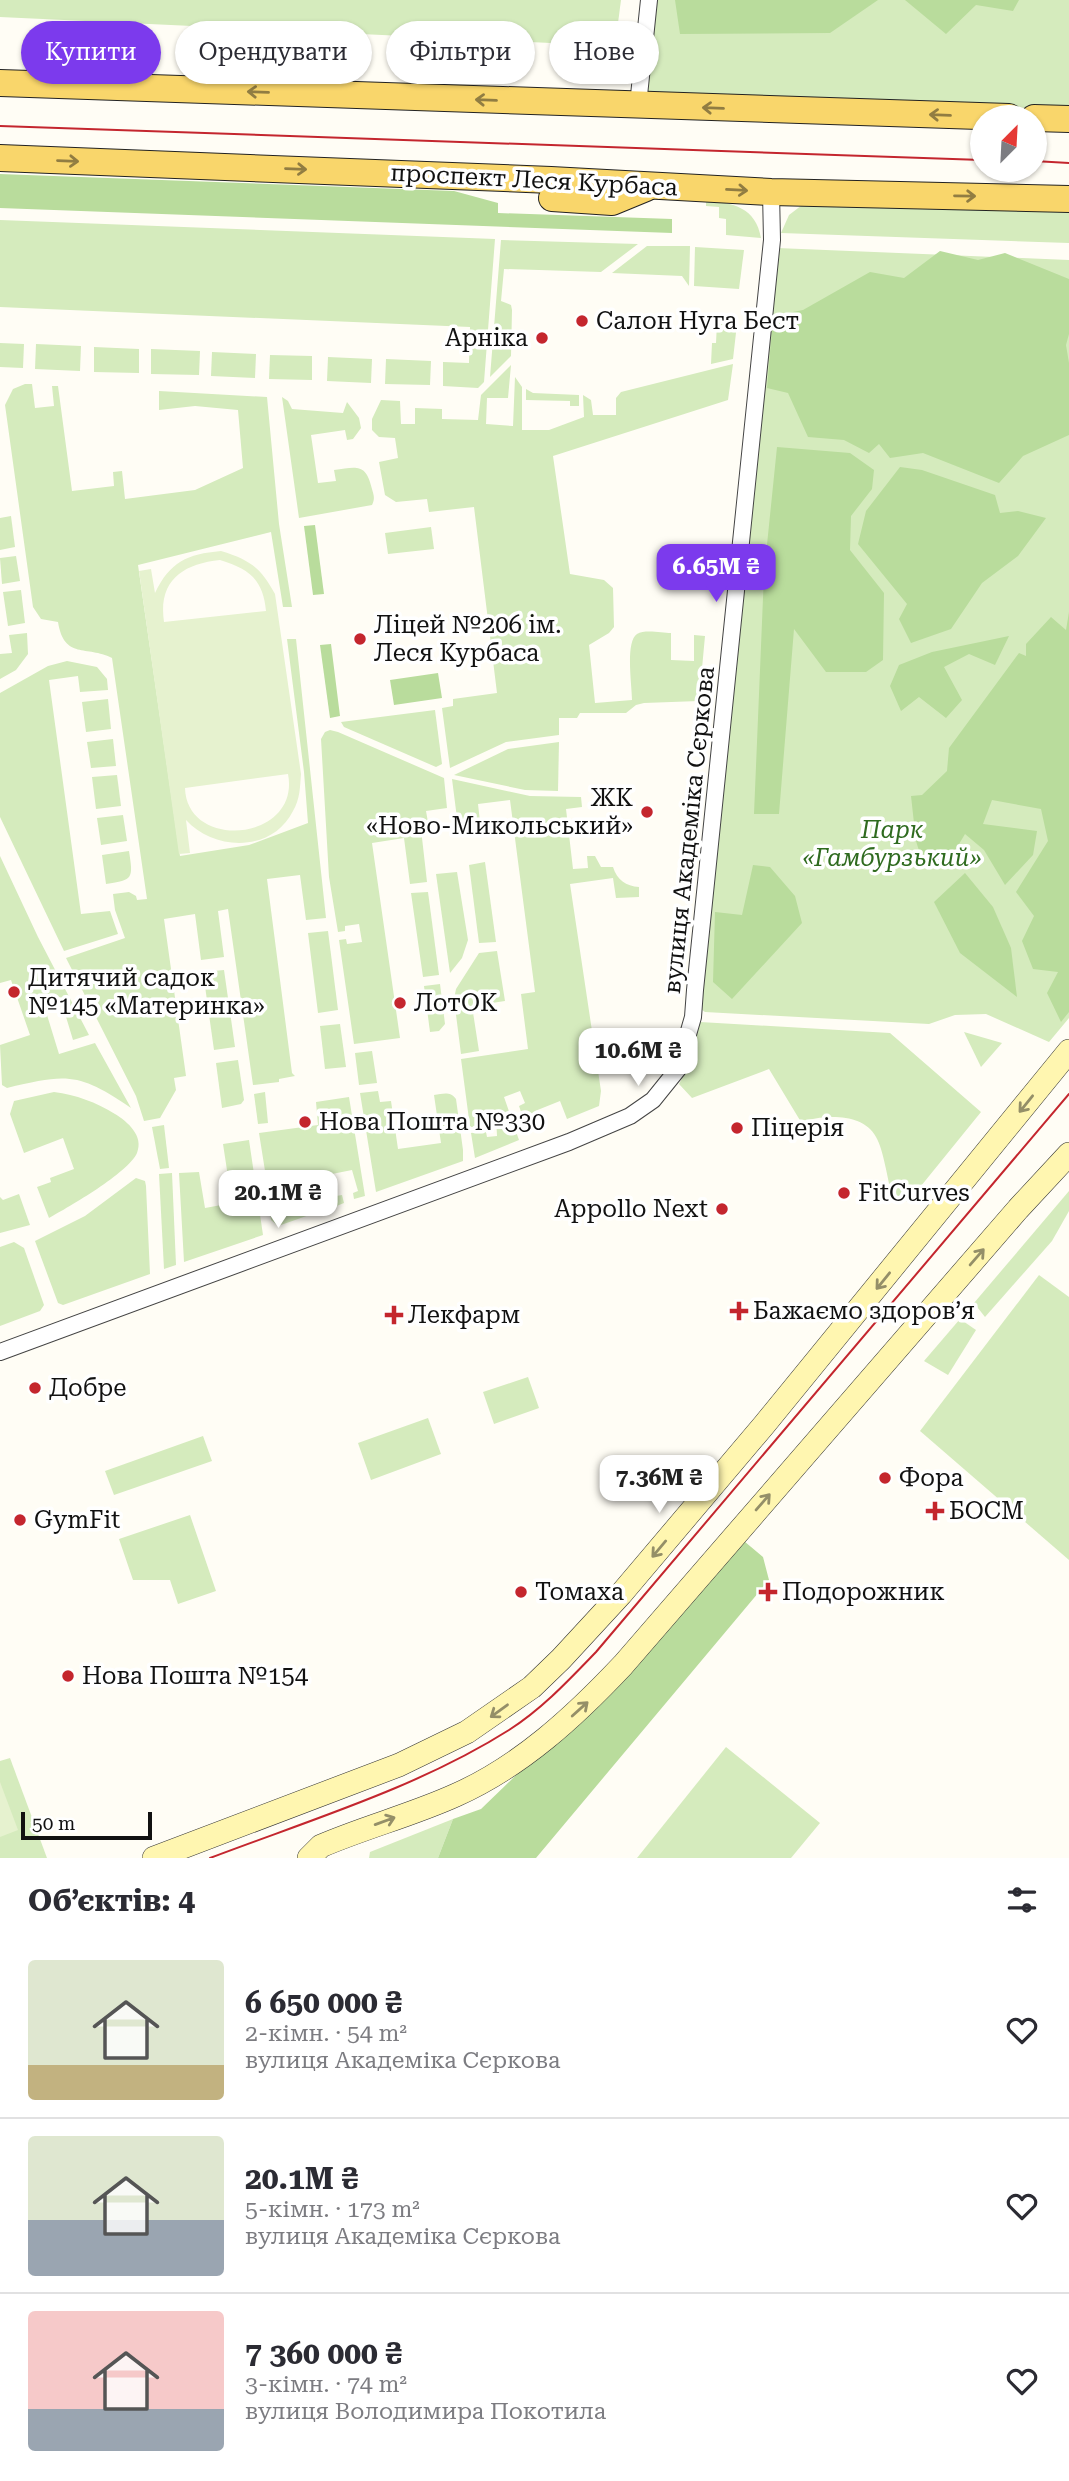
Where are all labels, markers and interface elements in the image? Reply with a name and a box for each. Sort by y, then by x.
chip: Купити [21,21,161,84]
chip: Орендувати [175,21,372,84]
chip: Фільтри [386,21,535,84]
chip: Нове [549,21,659,84]
one-way arrow [247,85,270,99]
one-way arrow [474,93,497,106]
one-way arrow [702,101,725,114]
north arrow [970,105,1046,182]
map controls [970,105,1047,182]
one-way arrow [929,108,952,122]
one-way arrow [56,154,79,167]
street label: проспект Леся Курбаса [390,158,678,202]
one-way arrow [284,163,307,176]
one-way arrow [725,183,748,196]
one-way arrow [953,190,976,203]
place label: Салон Нуга Бест [596,307,799,335]
marker: Салон Нуга Бест [574,313,590,329]
place label: Арніка [445,324,528,352]
marker: Арніка [534,330,550,346]
pin: 6.65M ₴ [651,544,781,604]
text: 6.65M ₴ [673,553,759,580]
place label: Ліцей №206 ім. Леся Курбаса [374,611,561,667]
marker: Ліцей №206 ім. Леся Курбаса [352,631,368,647]
street label: вулиця Академіка Сєркова [658,665,720,995]
place label: ЖК «Ново-Микольський» [366,784,634,840]
marker: ЖК «Ново-Микольський» [639,804,655,820]
park label: Парк «Гамбурзький» [802,816,982,872]
place label: Дитячий садок №145 «Материнка» [28,964,265,1020]
marker: Дитячий садок №145 «Материнка» [6,984,22,1000]
place label: ЛотОК [414,989,498,1017]
marker: ЛотОК [392,995,408,1011]
pin: 10.6M ₴ [573,1028,703,1088]
text: 10.6M ₴ [595,1037,681,1064]
one-way arrow [1018,1094,1034,1112]
place label: Нова Пошта №330 [319,1108,545,1136]
marker: Нова Пошта №330 [297,1114,313,1130]
place label: Піцерія [751,1114,844,1142]
marker: Піцерія [729,1120,745,1136]
pin: 20.1M ₴ [213,1170,343,1230]
text: 20.1M ₴ [235,1179,321,1206]
place label: FitCurves [858,1179,970,1207]
marker: FitCurves [836,1185,852,1201]
place label: Appollo Next [554,1195,708,1223]
marker: Appollo Next [714,1201,730,1217]
one-way arrow [969,1248,985,1266]
one-way arrow [875,1271,891,1289]
place label: Бажаємо здоровʼя [753,1297,975,1325]
place label: Лекфарм [408,1301,520,1329]
marker: Бажаємо здоровʼя [731,1303,747,1319]
marker: Лекфарм [386,1307,402,1323]
place label: Добре [49,1374,126,1402]
marker: Добре [27,1380,43,1396]
pin: 7.36M ₴ [594,1456,724,1515]
text: 7.36M ₴ [616,1464,702,1491]
place label: Фора [899,1464,964,1492]
marker: Фора [877,1470,893,1486]
one-way arrow [755,1493,771,1511]
place label: БОСМ [949,1497,1024,1525]
marker: БОСМ [927,1503,943,1519]
place label: GymFit [34,1506,120,1534]
marker: GymFit [12,1512,28,1528]
one-way arrow [651,1540,666,1558]
place label: Томаха [535,1578,624,1606]
place label: Подорожник [782,1578,945,1606]
marker: Томаха [513,1584,529,1600]
marker: Подорожник [760,1584,776,1600]
place label: Нова Пошта №154 [82,1662,309,1690]
marker: Нова Пошта №154 [60,1668,76,1684]
one-way arrow [571,1701,589,1717]
one-way arrow [490,1704,509,1718]
scale bar [21,1809,152,1841]
text: 50 m [32,1812,75,1835]
one-way arrow [373,1814,395,1827]
icon: filters [1003,1881,1041,1919]
text: Об’єктів: 4 [28,1883,195,1918]
text: 6 650 000 ₴ [245,1985,402,2020]
icon: home [84,1988,168,2072]
icon: heart [1003,2011,1041,2049]
text: 2-кімн. · 54 m² [245,2020,407,2047]
text: вулиця Академіка Сєркова [245,2047,560,2074]
text: 20.1M ₴ [245,2161,358,2196]
icon: home [84,2164,168,2248]
icon: heart [1003,2187,1041,2225]
text: 5-кімн. · 173 m² [245,2196,420,2223]
text: вулиця Академіка Сєркова [245,2223,560,2250]
text: 7 360 000 ₴ [245,2336,402,2371]
icon: home [84,2339,168,2423]
icon: heart [1003,2362,1041,2400]
text: 3-кімн. · 74 m² [245,2371,407,2398]
text: вулиця Володимира Покотила [245,2398,606,2425]

